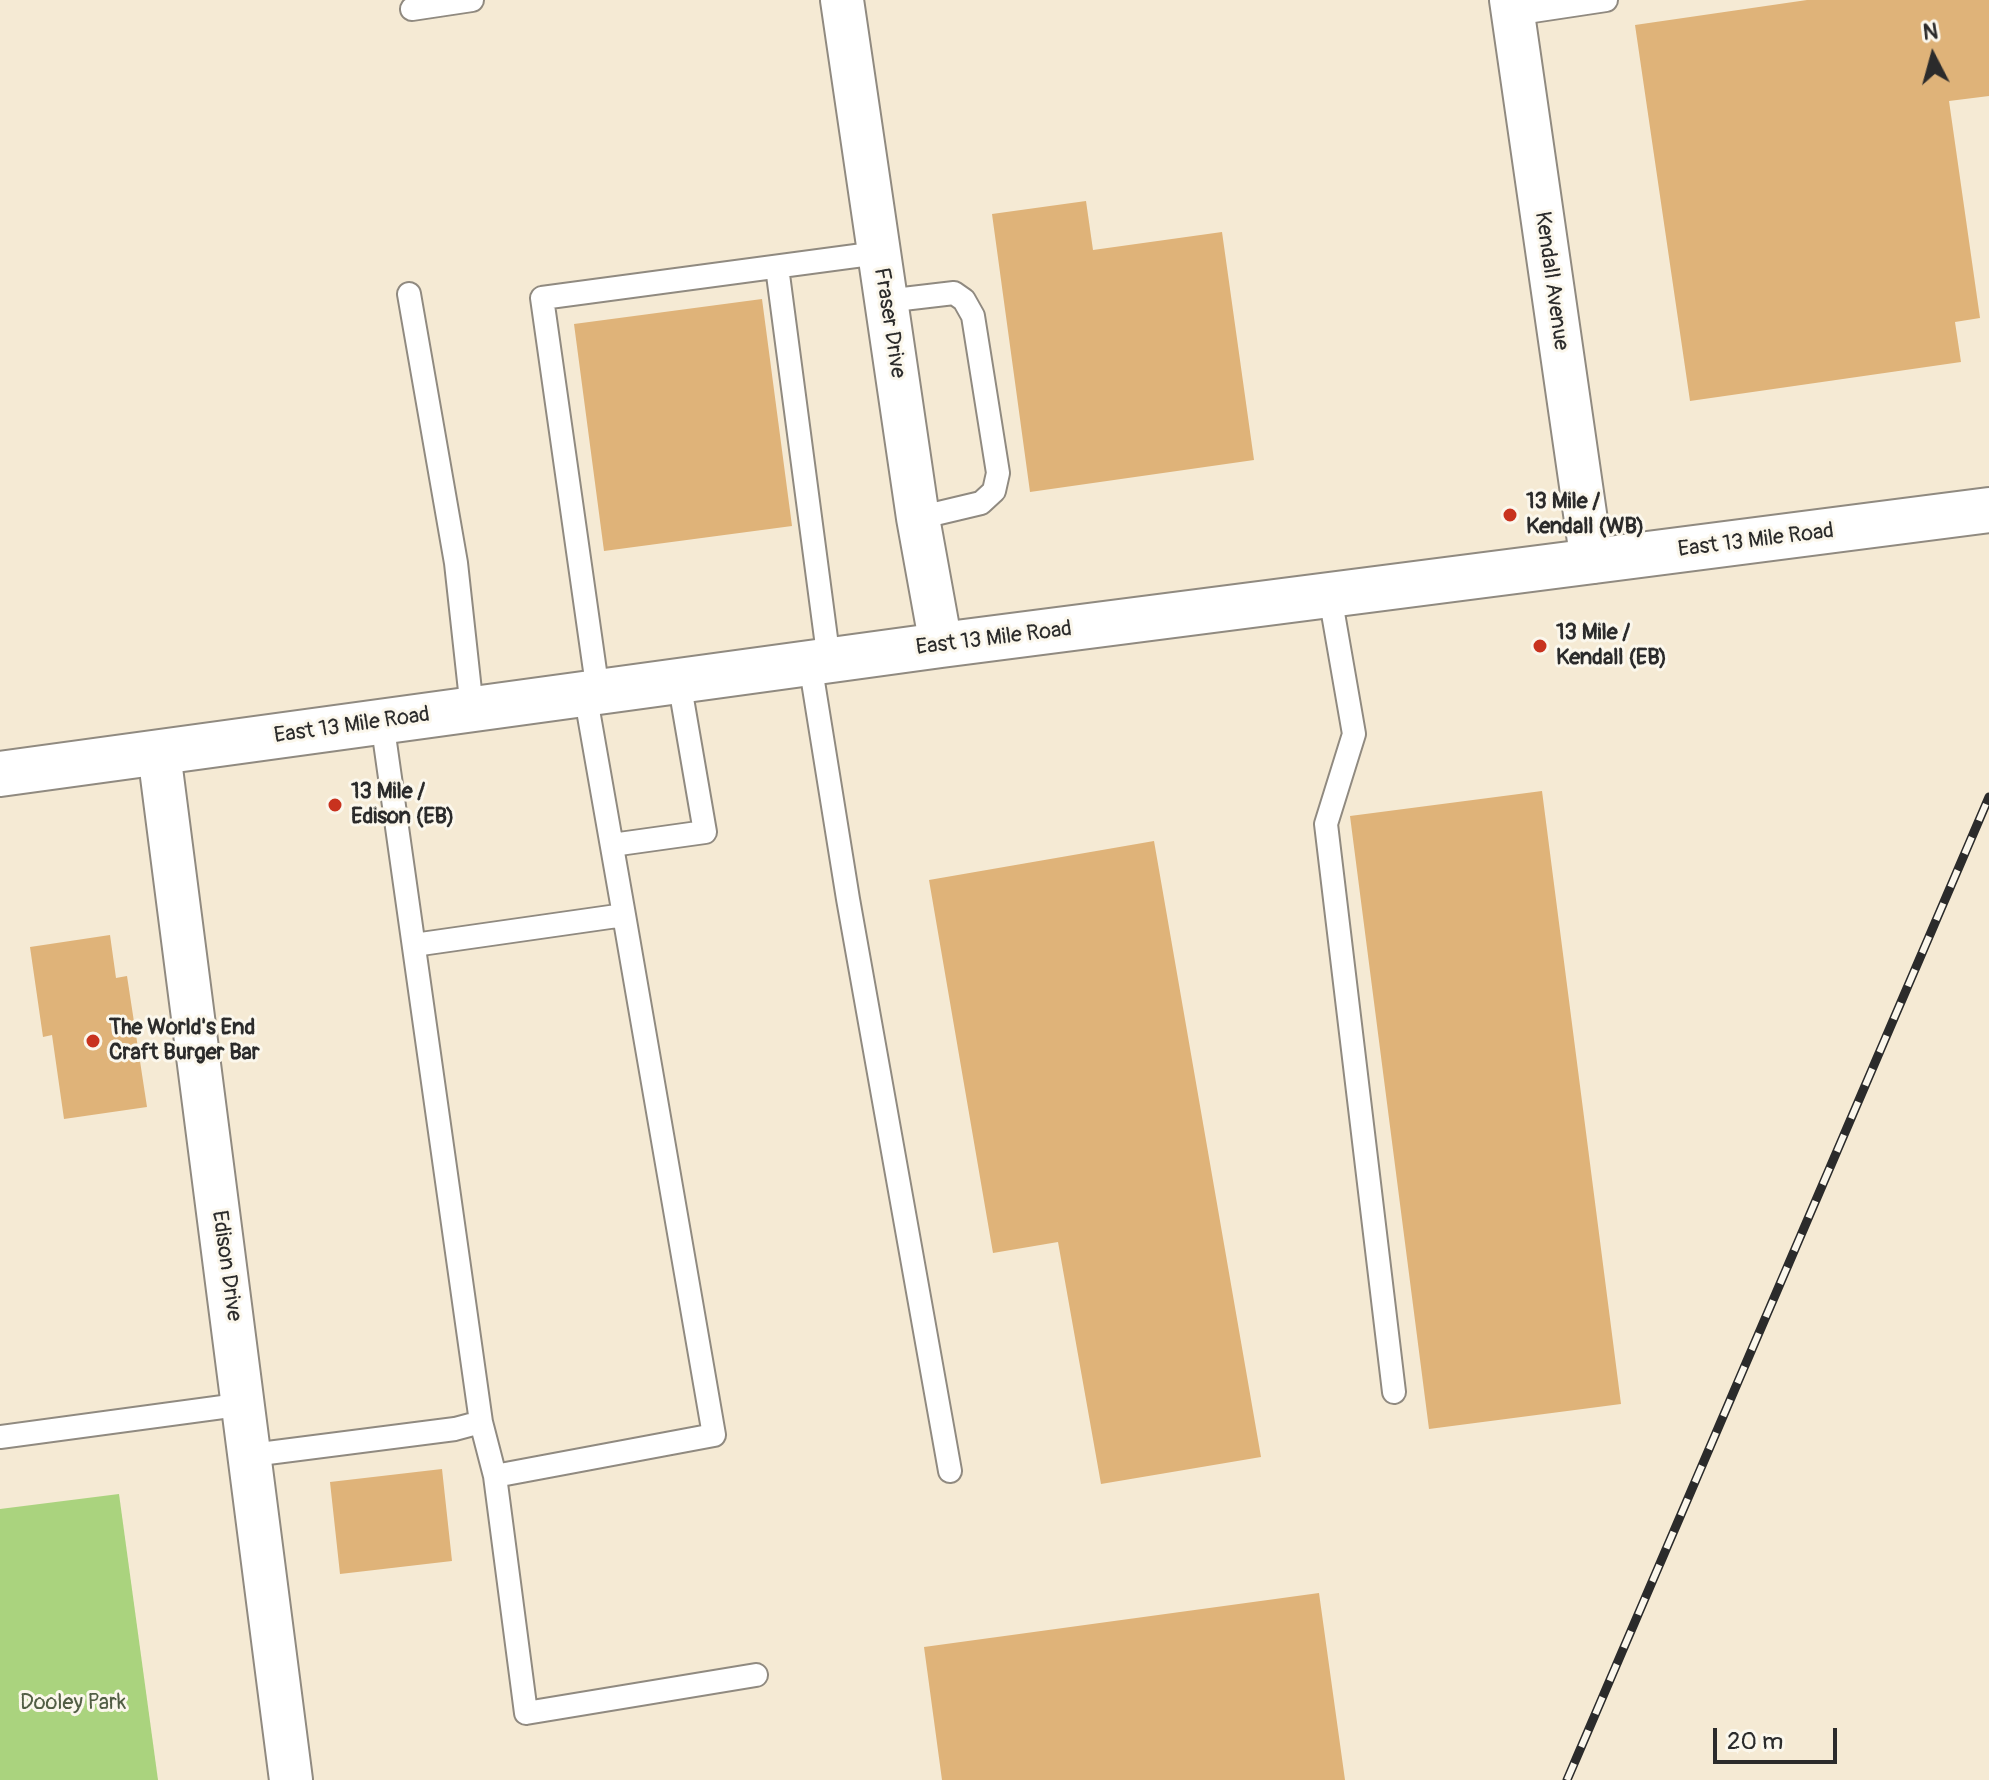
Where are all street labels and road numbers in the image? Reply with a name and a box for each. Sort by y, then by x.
street label: Kendall Avenue [1528,210,1574,352]
street label: Fraser Drive [867,266,911,380]
street label: East 13 Mile Road [1676,518,1836,564]
street label: East 13 Mile Road [914,616,1074,662]
street label: East 13 Mile Road [272,702,432,750]
street label: Edison Drive [205,1209,247,1323]

